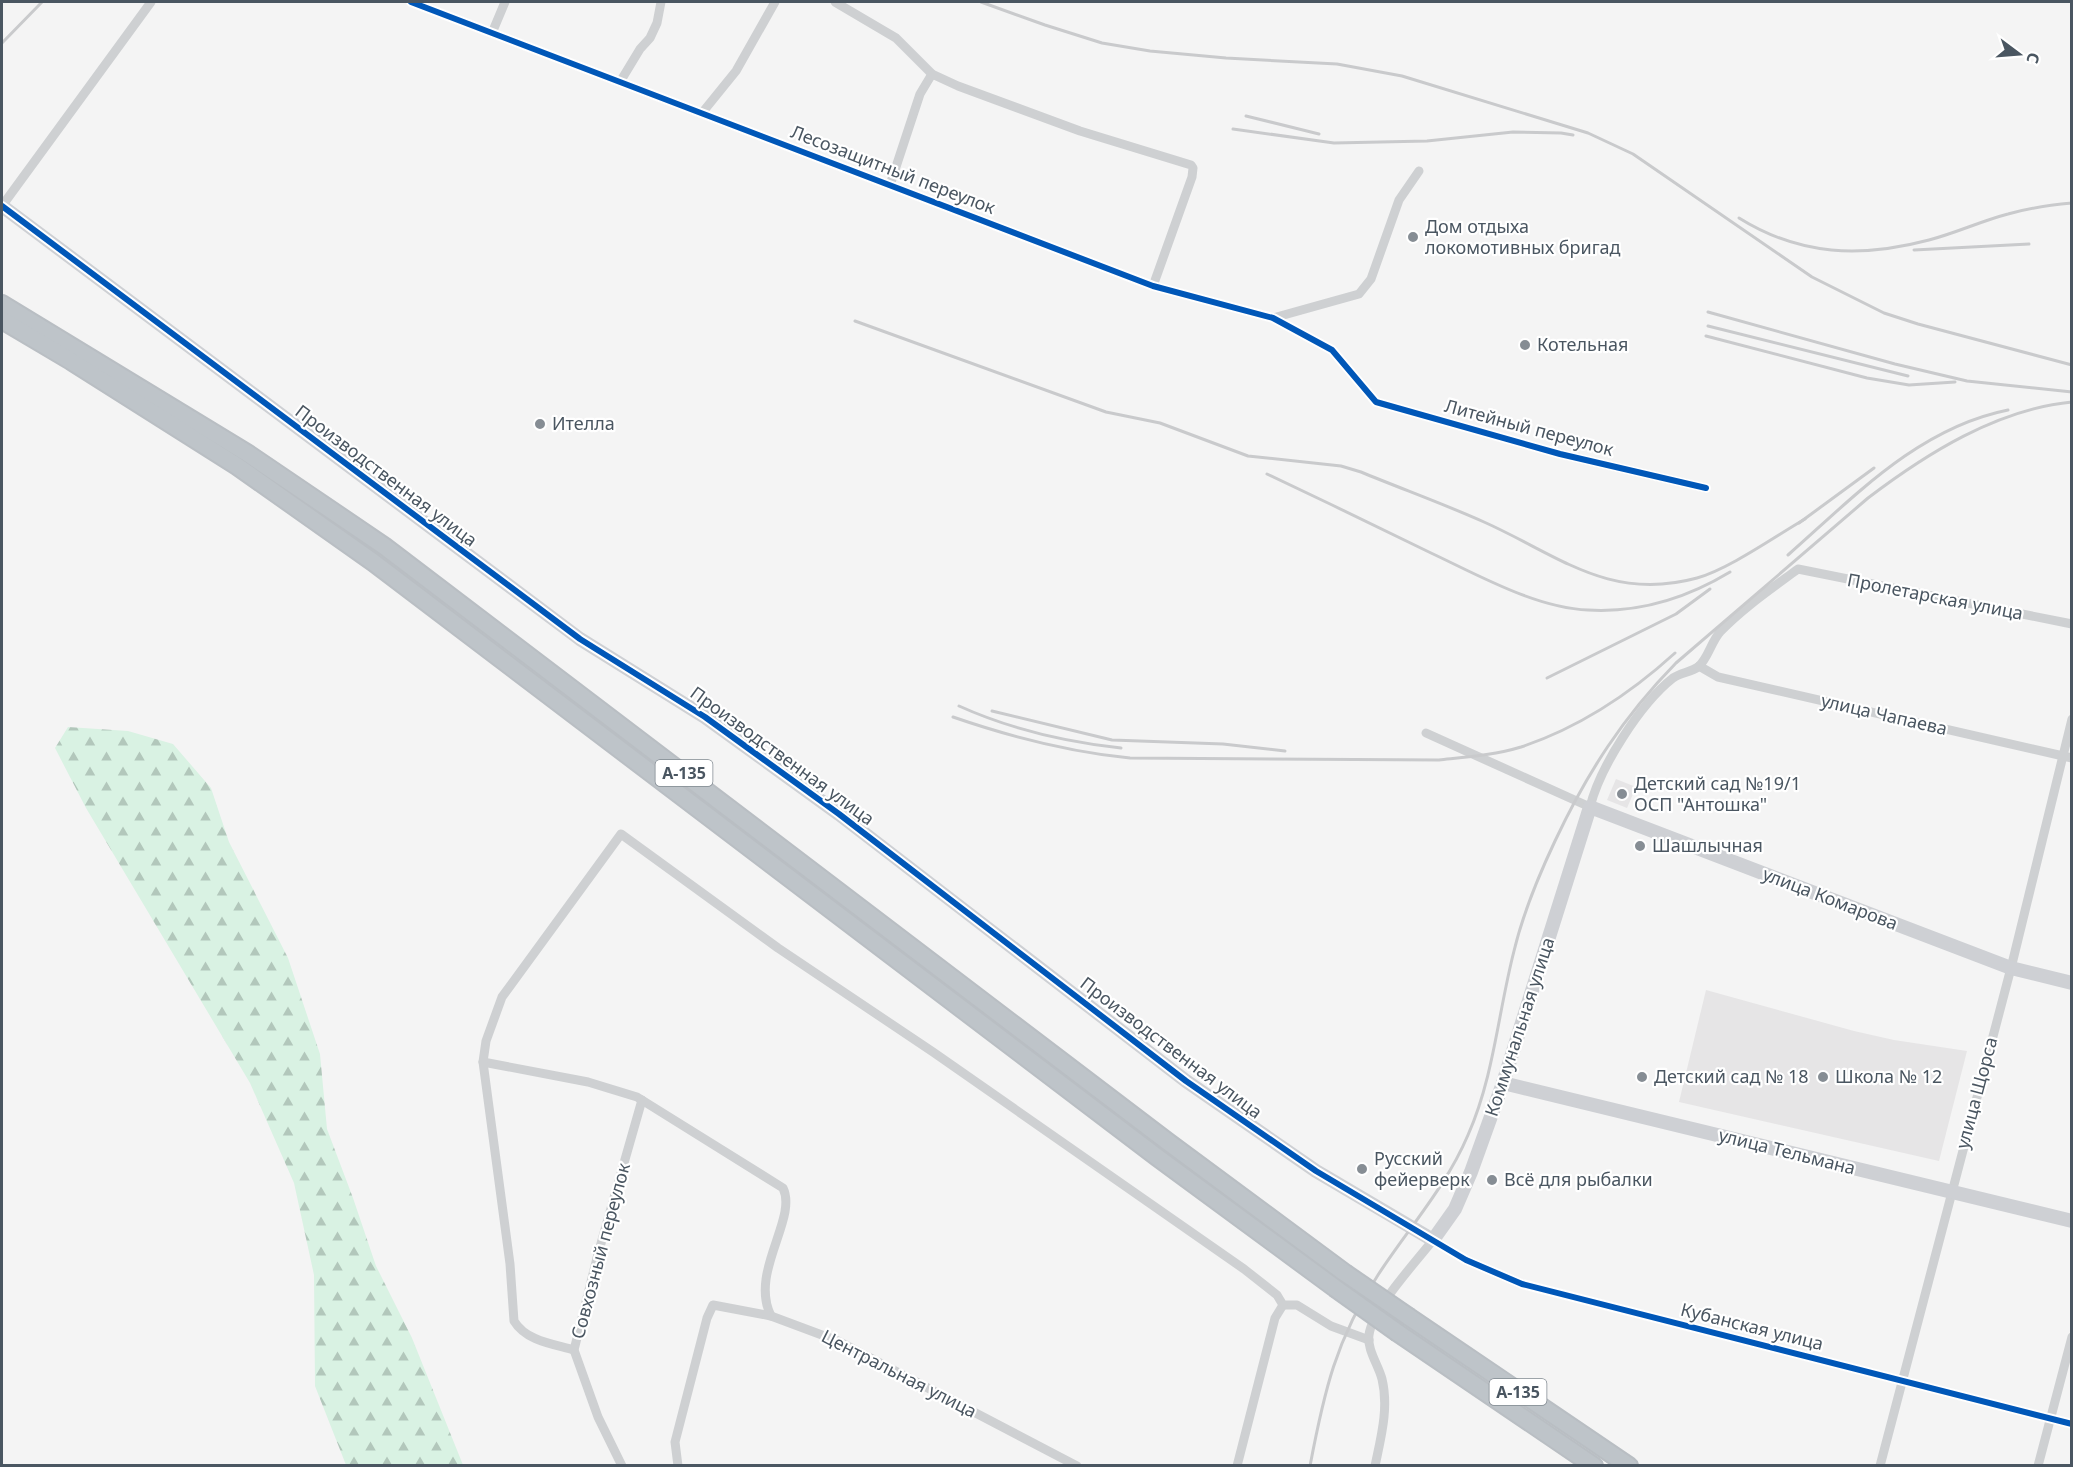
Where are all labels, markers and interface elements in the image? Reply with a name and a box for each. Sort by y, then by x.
north arrow [1989,24,2049,84]
text: С [2021,50,2045,66]
street label: Лесозащитный переулок [788,119,999,219]
place label: Дом отдыха локомотивных бригад [1425,214,1621,259]
marker: Дом отдыха локомотивных бригад [1406,230,1420,244]
place label: Котельная [1537,332,1628,356]
marker: Котельная [1518,338,1532,352]
street label: Литейный переулок [1442,393,1617,461]
street label: Производственная улица [291,399,482,552]
place label: Ителла [552,411,615,435]
marker: Ителла [533,417,547,431]
street label: Пролетарская улица [1845,567,2025,625]
street label: Производственная улица [686,680,879,830]
street label: улица Чапаева [1819,688,1950,740]
road number: А-135 [656,760,712,786]
place label: Детский сад №19/1 ОСП "Антошка" [1634,771,1801,816]
marker: Детский сад №19/1 ОСП "Антошка" [1615,787,1629,801]
place label: Шашлычная [1652,833,1763,857]
marker: Шашлычная [1633,839,1647,853]
street label: улица Комарова [1759,861,1901,935]
street label: Коммунальная улица [1479,934,1559,1119]
street label: Производственная улица [1076,971,1267,1124]
street label: улица Щорса [1950,1034,2002,1151]
place label: Детский сад № 18 [1654,1064,1809,1088]
place label: Школа № 12 [1835,1064,1942,1088]
marker: Детский сад № 18 [1635,1070,1649,1084]
marker: Школа № 12 [1816,1070,1830,1084]
street label: улица Тельмана [1716,1122,1858,1180]
place label: Русский фейерверк [1374,1146,1470,1191]
street label: Совхозный переулок [565,1160,635,1341]
marker: Русский фейерверк [1355,1162,1369,1176]
place label: Всё для рыбалки [1504,1167,1653,1191]
marker: Всё для рыбалки [1485,1173,1499,1187]
street label: Кубанская улица [1678,1297,1826,1355]
street label: Центральная улица [818,1324,981,1423]
road number: А-135 [1490,1379,1546,1405]

